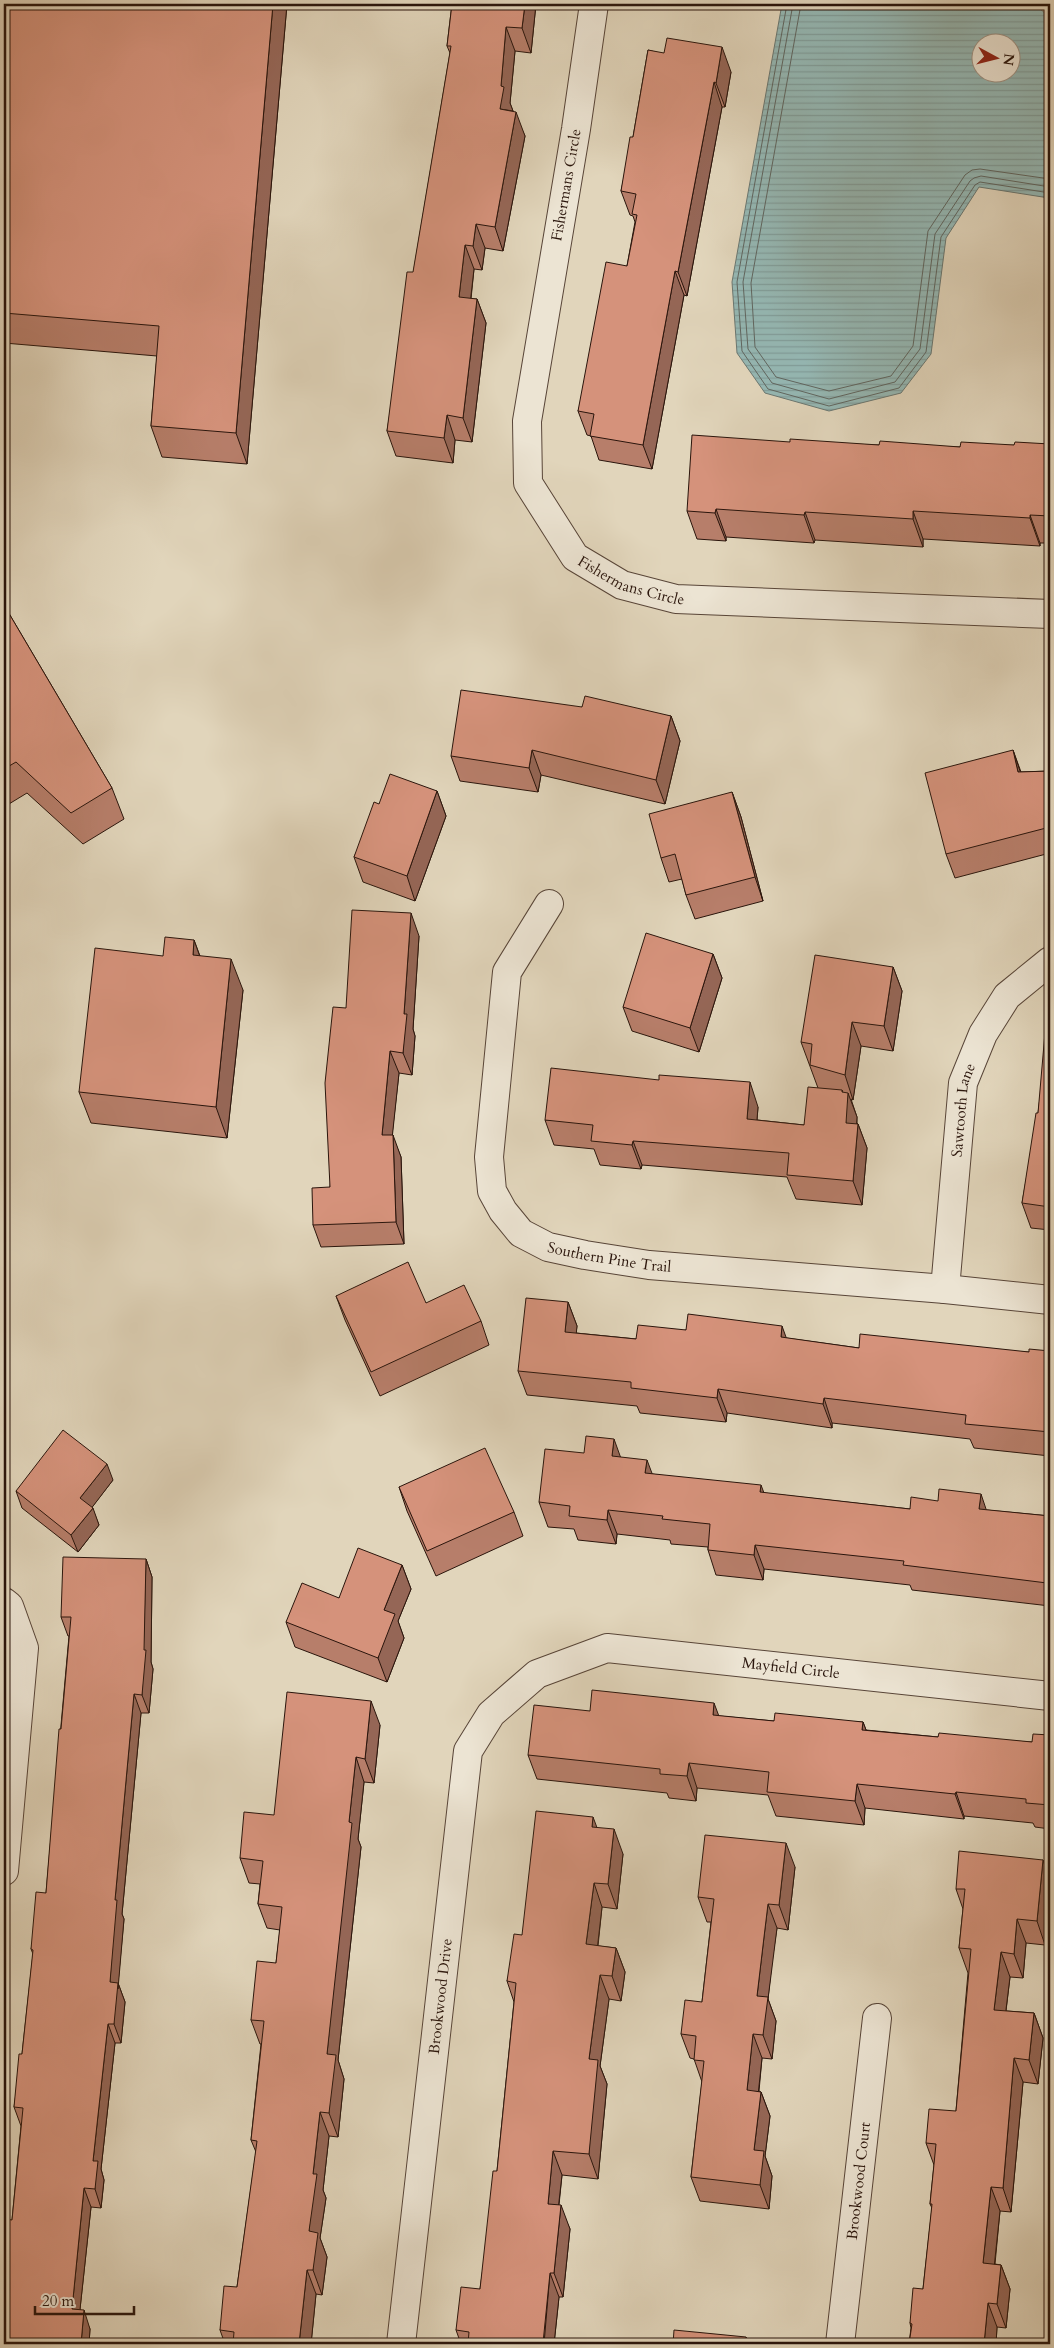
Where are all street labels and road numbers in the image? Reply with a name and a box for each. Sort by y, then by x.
street label: Fishermans Circle [546,127,586,243]
street label: Fishermans Circle [574,551,685,609]
street label: Sawtooth Lane [947,1060,980,1158]
street label: Southern Pine Trail [546,1237,672,1277]
street label: Mayfield Circle [741,1653,841,1683]
street label: Brookwood Drive [424,1937,457,2055]
street label: Brookwood Court [842,2121,875,2241]

